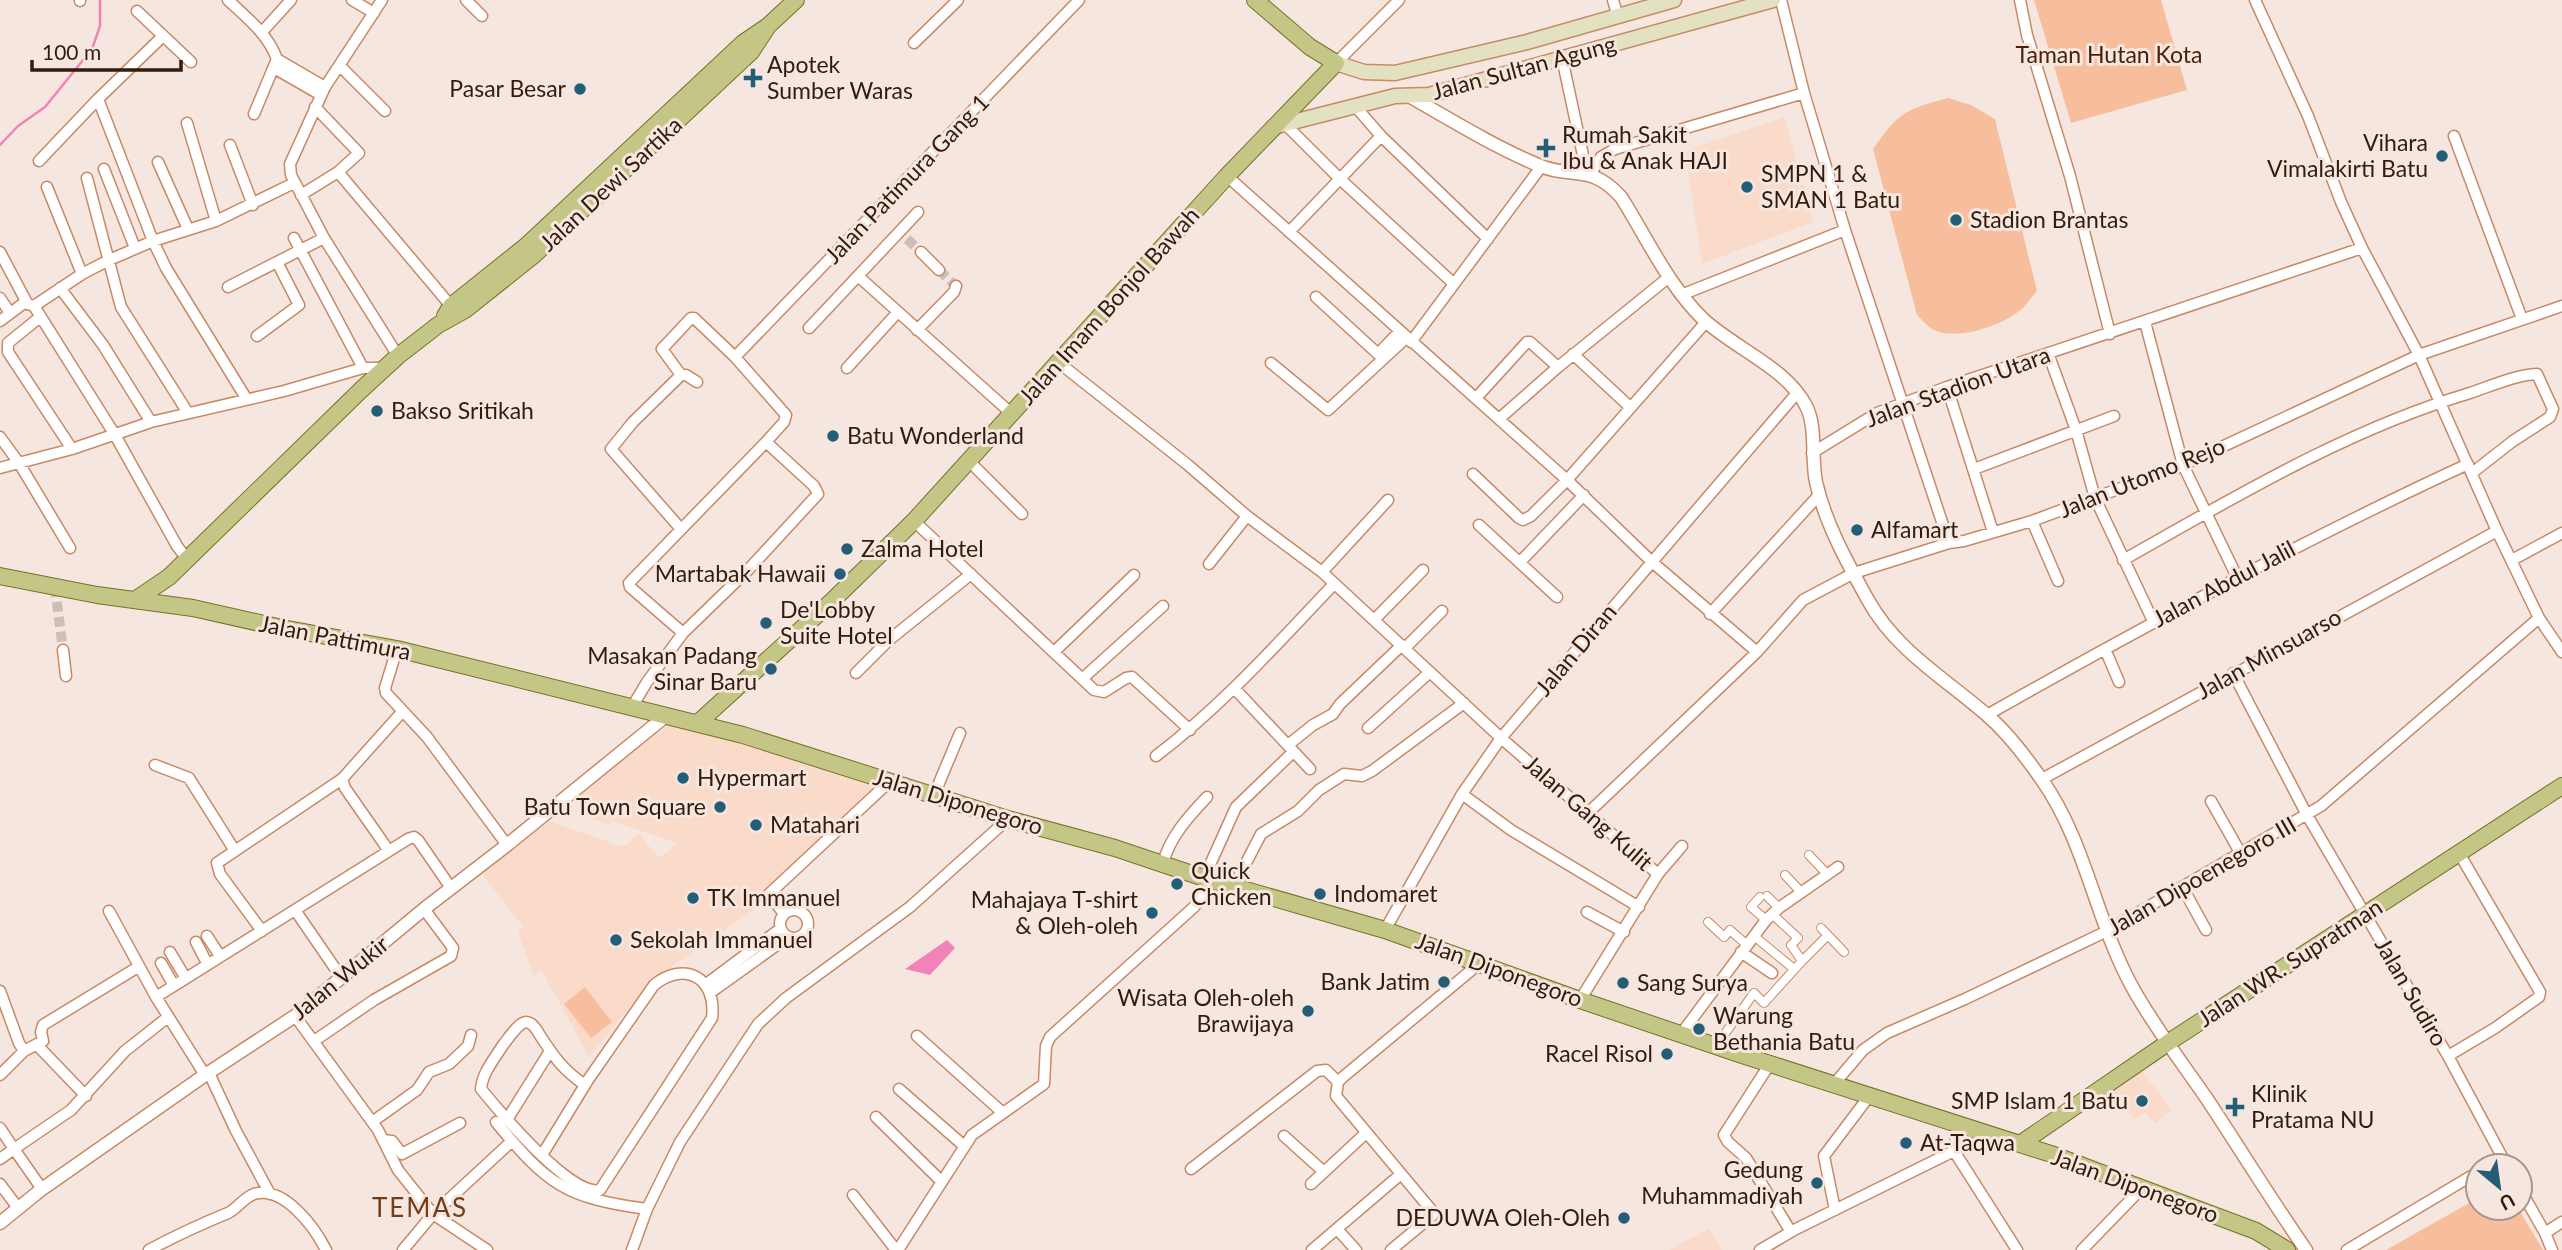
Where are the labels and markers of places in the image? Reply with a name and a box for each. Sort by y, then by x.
place label: Apotek Sumber Waras [767,50,913,104]
marker: Apotek Sumber Waras [745,70,761,86]
place label: Pasar Besar [449,74,567,102]
marker: Pasar Besar [572,81,588,97]
place label: Rumah Sakit Ibu & Anak HAJI [1562,120,1728,174]
place label: Vihara Vimalakirti Batu [2267,128,2428,182]
marker: Rumah Sakit Ibu & Anak HAJI [1536,138,1556,158]
marker: Vihara Vimalakirti Batu [2434,148,2450,164]
place label: SMPN 1 & SMAN 1 Batu [1761,159,1900,213]
marker: SMPN 1 & SMAN 1 Batu [1739,179,1755,195]
place label: Stadion Brantas [1970,205,2128,233]
marker: Stadion Brantas [1948,212,1964,228]
place label: Bakso Sritikah [391,396,534,424]
marker: Bakso Sritikah [369,403,385,419]
place label: Batu Wonderland [847,421,1024,449]
marker: Batu Wonderland [825,428,841,444]
place label: Alfamart [1871,515,1959,543]
marker: Alfamart [1849,522,1865,538]
place label: Zalma Hotel [861,534,984,562]
marker: Zalma Hotel [839,541,855,557]
place label: Martabak Hawaii [655,559,826,587]
marker: Martabak Hawaii [832,566,848,582]
place label: De'Lobby Suite Hotel [780,595,893,649]
marker: De'Lobby Suite Hotel [758,615,774,631]
place label: Masakan Padang Sinar Baru [587,641,757,695]
marker: Masakan Padang Sinar Baru [763,661,779,677]
place label: Hypermart [697,763,807,791]
marker: Hypermart [675,770,691,786]
place label: Batu Town Square [524,792,706,820]
marker: Batu Town Square [712,799,728,815]
place label: Matahari [770,810,860,838]
marker: Matahari [748,817,764,833]
place label: Quick Chicken [1191,856,1272,910]
marker: Quick Chicken [1169,876,1185,892]
place label: Indomaret [1334,879,1438,907]
place label: TK Immanuel [707,883,840,911]
place label: Mahajaya T-shirt & Oleh-oleh [971,885,1139,939]
marker: Indomaret [1312,886,1328,902]
marker: TK Immanuel [685,890,701,906]
marker: Mahajaya T-shirt & Oleh-oleh [1144,905,1160,921]
place label: Sekolah Immanuel [630,925,813,953]
marker: Sekolah Immanuel [608,932,624,948]
place label: Bank Jatim [1321,967,1430,995]
place label: Sang Surya [1637,968,1748,996]
marker: Bank Jatim [1436,974,1452,990]
marker: Sang Surya [1615,975,1631,991]
place label: Wisata Oleh-oleh Brawijaya [1117,983,1294,1037]
place label: Warung Bethania Batu [1713,1001,1855,1055]
marker: Wisata Oleh-oleh Brawijaya [1300,1003,1316,1019]
marker: Warung Bethania Batu [1691,1021,1707,1037]
place label: Racel Risol [1545,1039,1653,1067]
marker: Racel Risol [1659,1046,1675,1062]
place label: Klinik Pratama NU [2251,1079,2374,1133]
place label: SMP Islam 1 Batu [1951,1086,2128,1114]
marker: SMP Islam 1 Batu [2134,1093,2150,1109]
marker: Klinik Pratama NU [2225,1097,2245,1117]
place label: At-Taqwa [1920,1128,2015,1156]
marker: At-Taqwa [1898,1135,1914,1151]
place label: Gedung Muhammadiyah [1641,1155,1803,1209]
marker: Gedung Muhammadiyah [1809,1175,1825,1191]
place label: DEDUWA Oleh-Oleh [1396,1203,1610,1231]
marker: DEDUWA Oleh-Oleh [1616,1210,1632,1226]

